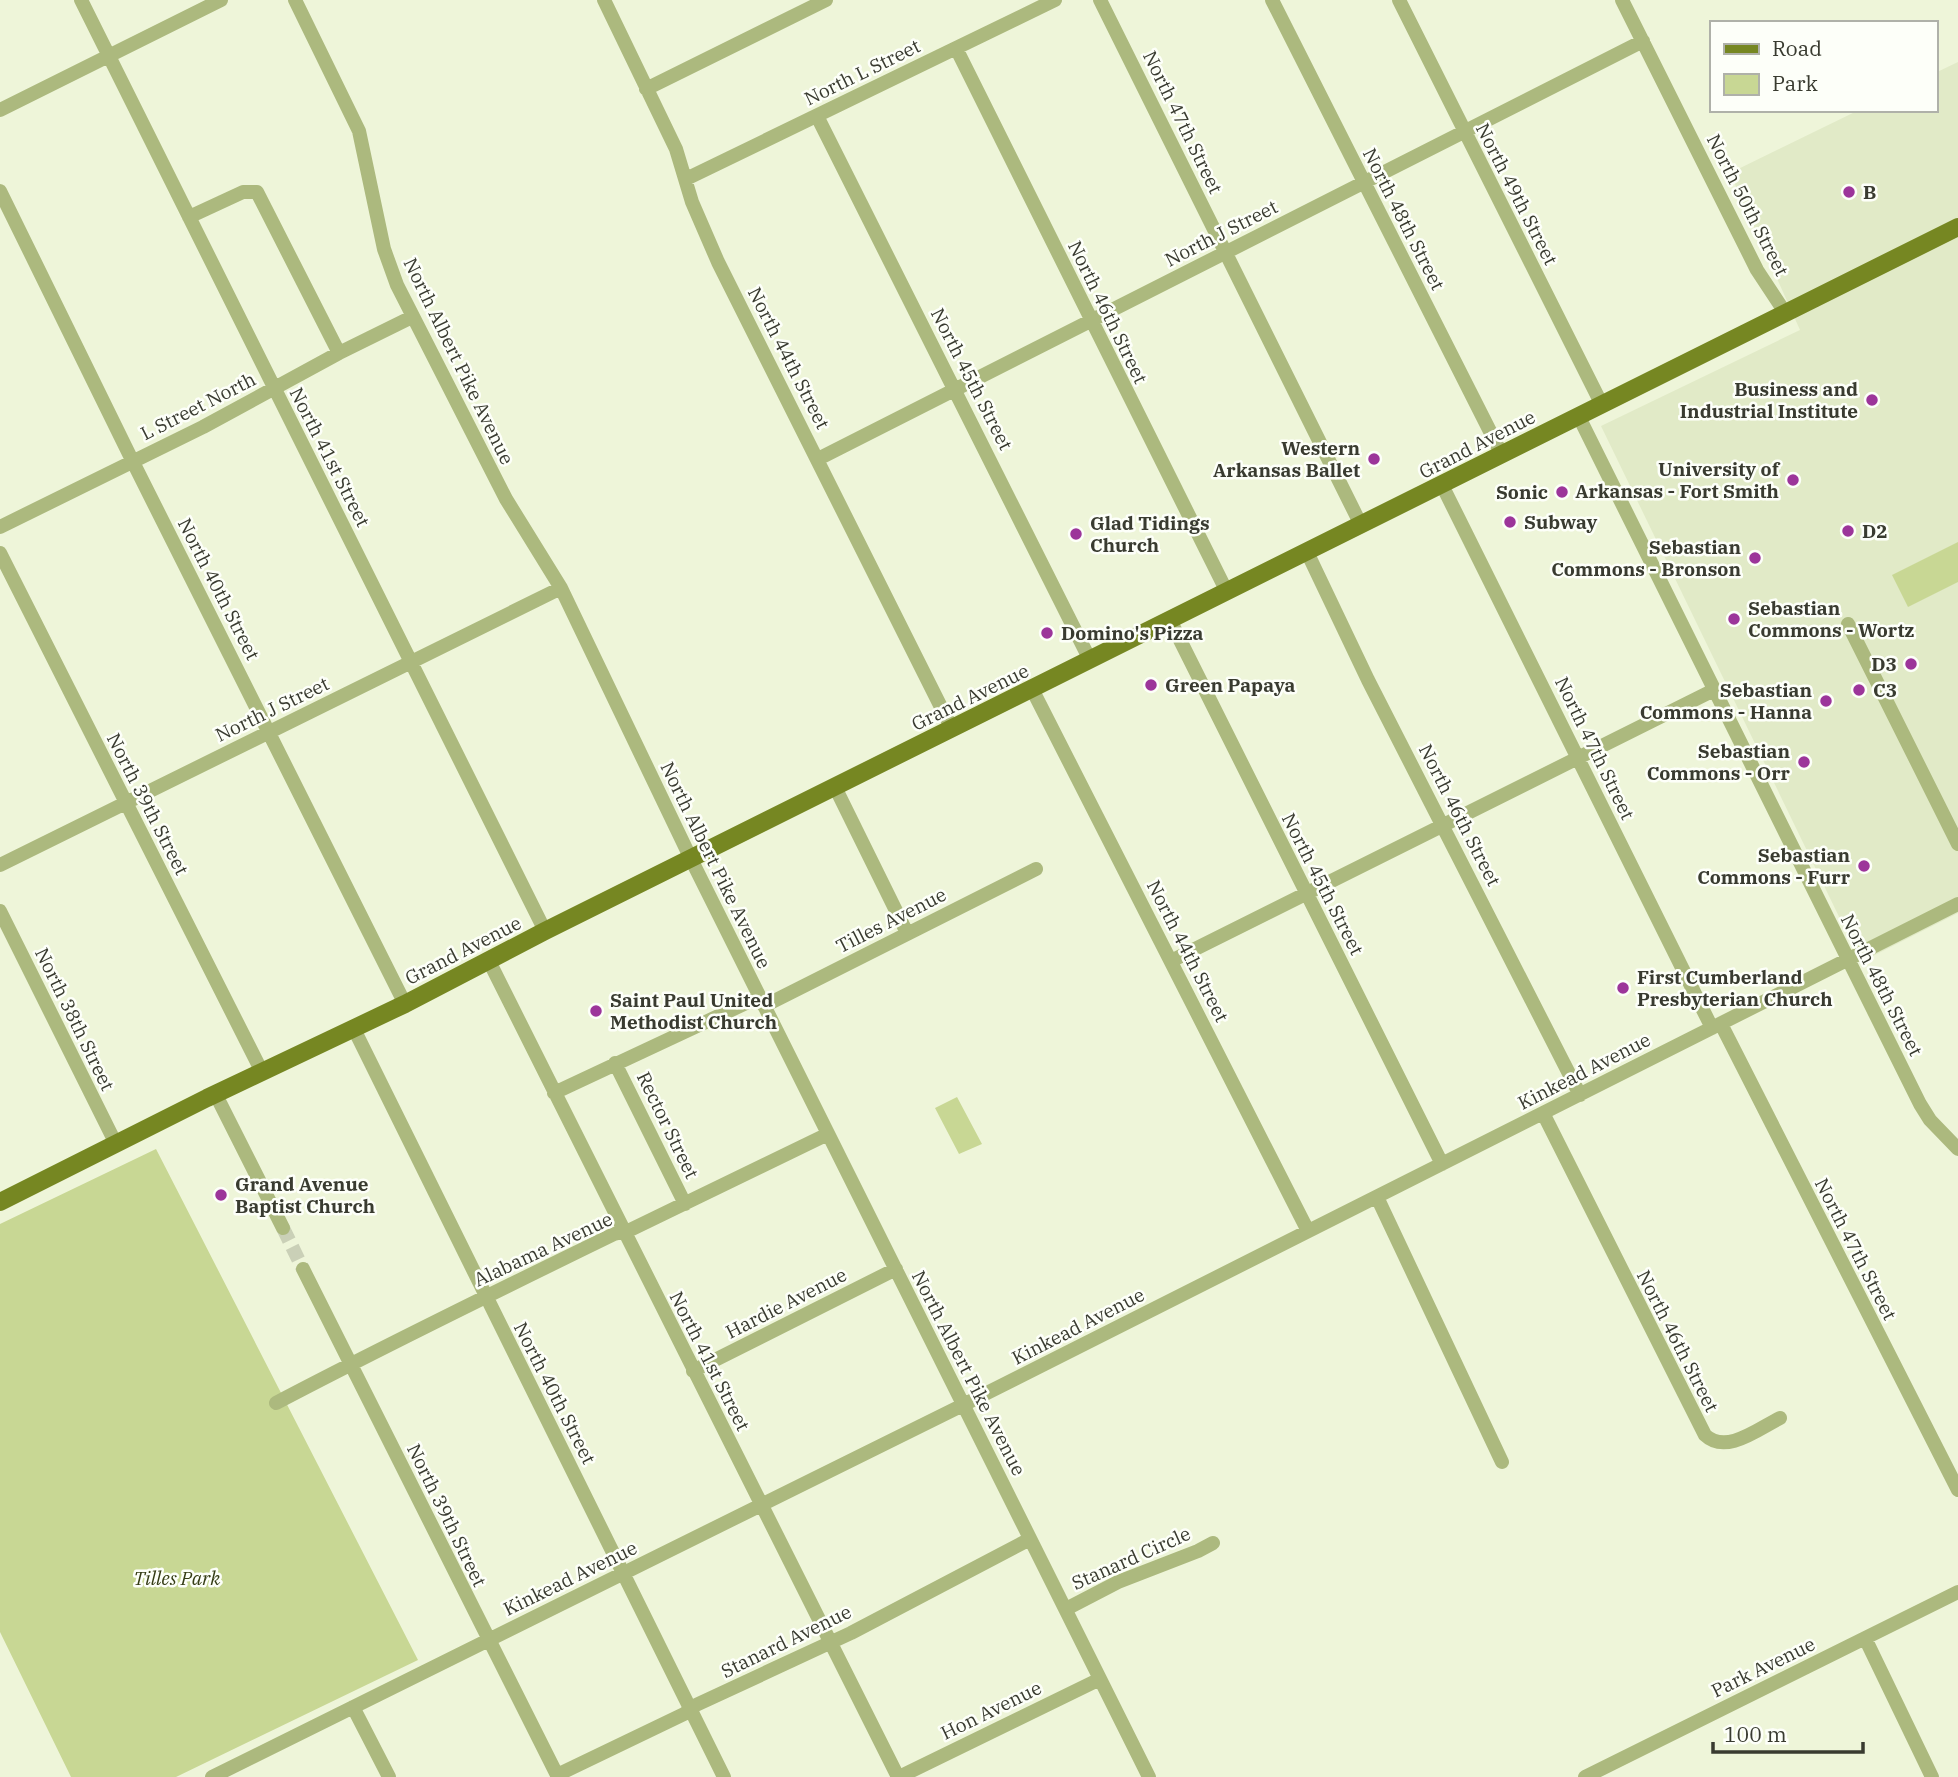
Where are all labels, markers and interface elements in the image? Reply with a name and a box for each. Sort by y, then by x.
legend [1710,21,1937,112]
street label: North L Street [800,33,924,110]
text: Road [1772,34,1822,62]
street label: North 47th Street [1138,47,1228,198]
text: Park [1772,69,1819,97]
street label: North 49th Street [1471,119,1563,269]
street label: North 50th Street [1702,130,1794,280]
street label: North 48th Street [1358,144,1450,294]
place label: B [1863,180,1876,204]
marker: B [1841,184,1857,200]
street label: North J Street [1161,194,1282,272]
street label: North 46th Street [1063,237,1153,388]
street label: North Albert Pike Avenue [398,254,520,468]
street label: North 44th Street [743,283,835,433]
street label: North 45th Street [926,304,1018,454]
street label: L Street North [136,367,260,445]
place label: Business and Industrial Institute [1680,377,1858,423]
street label: North 41st Street [284,383,376,531]
marker: Business and Industrial Institute [1864,392,1880,408]
street label: Grand Avenue [1415,404,1539,484]
place label: Western Arkansas Ballet [1213,436,1360,482]
marker: Western Arkansas Ballet [1366,451,1382,467]
place label: University of Arkansas - Fort Smith [1575,457,1781,503]
marker: University of Arkansas - Fort Smith [1785,472,1801,488]
place label: Sonic [1496,480,1548,504]
marker: Sonic [1554,484,1570,500]
place label: Subway [1524,510,1598,534]
place label: Glad Tidings Church [1090,511,1210,557]
street label: North 40th Street [173,514,265,664]
marker: Subway [1502,514,1518,530]
place label: D2 [1862,519,1888,543]
marker: D2 [1840,523,1856,539]
marker: Glad Tidings Church [1068,526,1084,542]
place label: Sebastian Commons - Bronson [1551,535,1741,581]
marker: Sebastian Commons - Bronson [1747,550,1763,566]
place label: Sebastian Commons - Wortz [1748,596,1915,642]
marker: Sebastian Commons - Wortz [1726,611,1742,627]
place label: Domino's Pizza [1061,621,1203,645]
marker: Domino's Pizza [1039,625,1055,641]
place label: D3 [1871,652,1897,676]
marker: D3 [1903,656,1919,672]
street label: Grand Avenue [907,658,1033,736]
street label: North J Street [211,671,333,747]
place label: Green Papaya [1165,673,1295,697]
street label: North 47th Street [1550,673,1640,824]
marker: Green Papaya [1143,677,1159,693]
place label: Sebastian Commons - Hanna [1640,678,1812,724]
place label: C3 [1873,678,1897,702]
marker: C3 [1851,682,1867,698]
marker: Sebastian Commons - Hanna [1818,693,1834,709]
street label: North 39th Street [102,729,194,879]
place label: Sebastian Commons - Orr [1647,739,1791,785]
street label: North 46th Street [1414,740,1506,890]
marker: Sebastian Commons - Orr [1796,754,1812,770]
street label: North Albert Pike Avenue [655,758,777,972]
street label: North 45th Street [1277,809,1369,959]
place label: Sebastian Commons - Furr [1697,843,1851,889]
marker: Sebastian Commons - Furr [1856,858,1872,874]
street label: North 44th Street [1142,876,1234,1026]
street label: Tilles Avenue [832,882,950,958]
street label: Grand Avenue [401,910,525,990]
street label: North 48th Street [1836,910,1928,1060]
street label: North 38th Street [30,944,120,1095]
place label: First Cumberland Presbyterian Church [1637,965,1833,1011]
marker: First Cumberland Presbyterian Church [1615,980,1631,996]
place label: Saint Paul United Methodist Church [610,988,777,1034]
marker: Saint Paul United Methodist Church [588,1003,604,1019]
street label: Kinkead Avenue [1514,1027,1654,1115]
street label: Rector Street [632,1068,704,1183]
place label: Grand Avenue Baptist Church [235,1172,375,1218]
street label: North 47th Street [1810,1174,1902,1324]
marker: Grand Avenue Baptist Church [213,1187,229,1203]
street label: Alabama Avenue [470,1206,616,1292]
street label: Hardie Avenue [721,1262,851,1344]
street label: North Albert Pike Avenue [907,1266,1031,1480]
street label: North 46th Street [1632,1266,1724,1416]
street label: Kinkead Avenue [1008,1282,1148,1370]
street label: North 41st Street [664,1287,756,1435]
street label: North 40th Street [509,1318,601,1468]
street label: North 39th Street [402,1440,492,1591]
street label: Stanard Circle [1068,1521,1194,1595]
street label: Kinkead Avenue [499,1535,641,1621]
park label: Tilles Park [134,1566,221,1590]
street label: Stanard Avenue [717,1599,855,1683]
street label: Park Avenue [1707,1632,1819,1702]
street label: Hon Avenue [937,1675,1045,1745]
scale bar [1713,1710,1864,1754]
text: 100 m [1724,1720,1787,1748]

